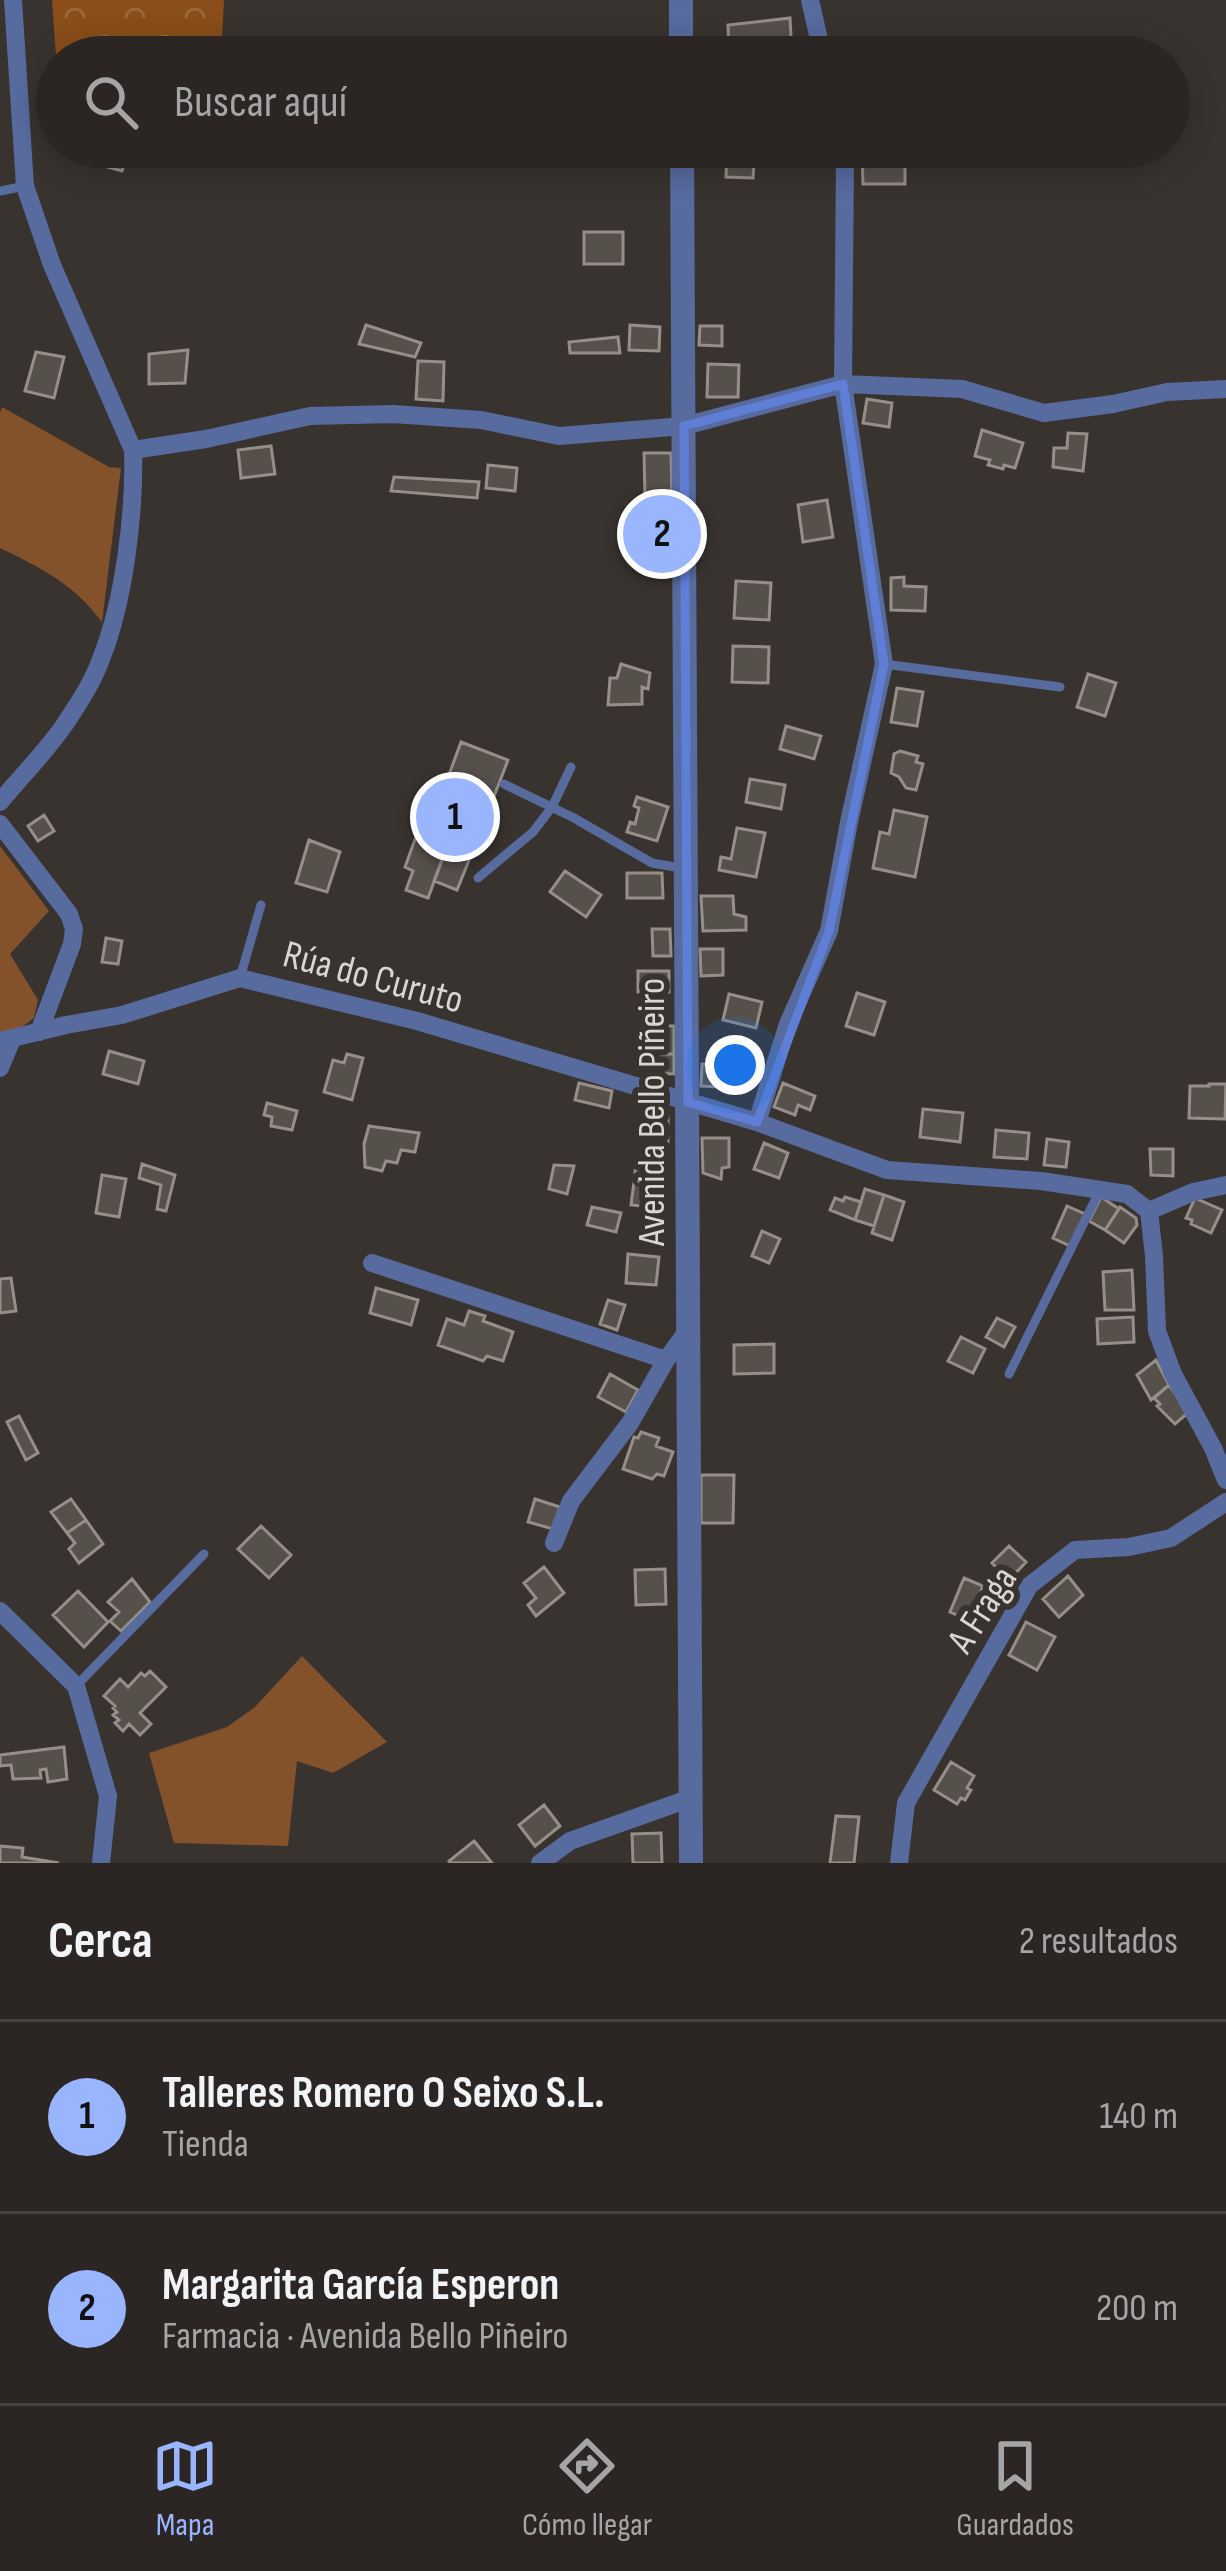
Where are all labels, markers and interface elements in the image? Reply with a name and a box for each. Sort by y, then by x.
search box [36,36,1190,168]
icon: search [78,69,144,135]
text: Buscar aquí [174,75,347,130]
pin: 2 [623,489,701,579]
pin: 1 [416,772,494,862]
street label: Rúa do Curuto [278,931,468,1025]
street label: Avenida Bello Piñeiro [629,978,676,1247]
your location [705,1035,765,1095]
street label: A Fraga [937,1558,1028,1663]
text: Cerca [48,1911,153,1972]
text: 2 resultados [1019,1918,1178,1965]
text: Talleres Romero O Seixo S.L. [162,2066,605,2121]
text: 1 [79,2093,95,2140]
text: 140 m [1099,2093,1178,2140]
text: Tienda [162,2121,249,2168]
text: Margarita García Esperon [162,2258,559,2313]
text: 2 [78,2285,96,2332]
text: 200 m [1096,2285,1178,2332]
text: Farmacia · Avenida Bello Piñeiro [162,2313,569,2360]
tab: Mapa [152,2433,218,2545]
tab: Cómo llegar [522,2433,652,2545]
tab: Guardados [956,2433,1074,2545]

